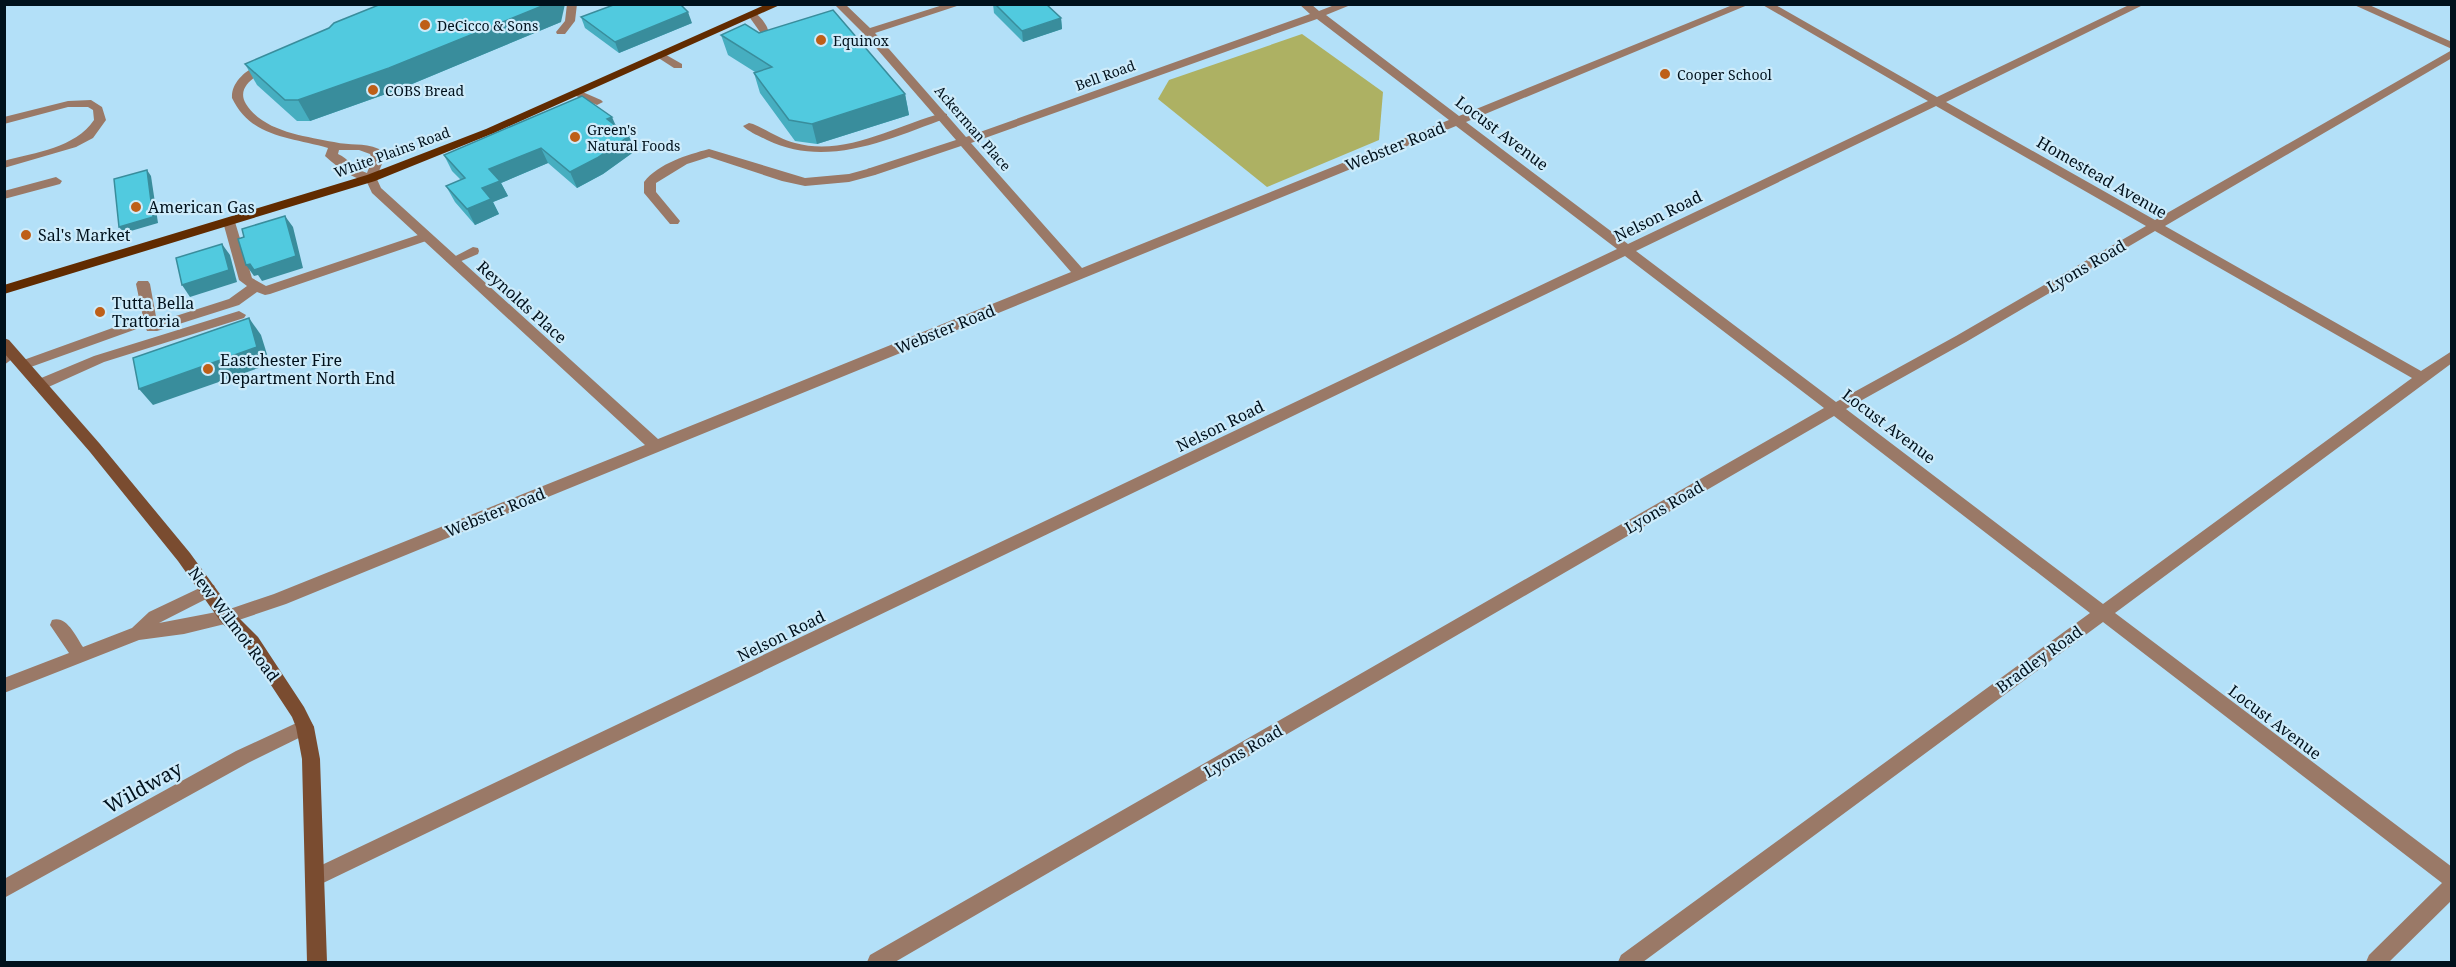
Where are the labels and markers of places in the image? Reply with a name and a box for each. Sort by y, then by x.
place label: DeCicco & Sons [437,16,538,35]
marker: DeCicco & Sons [418,18,432,32]
place label: Equinox [833,31,890,50]
marker: Equinox [814,33,828,47]
place label: Cooper School [1677,65,1773,84]
marker: Cooper School [1658,67,1672,81]
place label: COBS Bread [385,81,465,100]
marker: COBS Bread [366,83,380,97]
place label: Green's Natural Foods [587,120,680,155]
marker: Green's Natural Foods [568,130,582,144]
place label: American Gas [148,196,255,218]
marker: American Gas [129,200,143,214]
place label: Sal's Market [38,224,131,246]
marker: Sal's Market [19,228,33,242]
place label: Tutta Bella Trattoria [112,292,194,332]
marker: Tutta Bella Trattoria [93,305,107,319]
place label: Eastchester Fire Department North End [220,349,395,389]
marker: Eastchester Fire Department North End [201,362,215,376]

